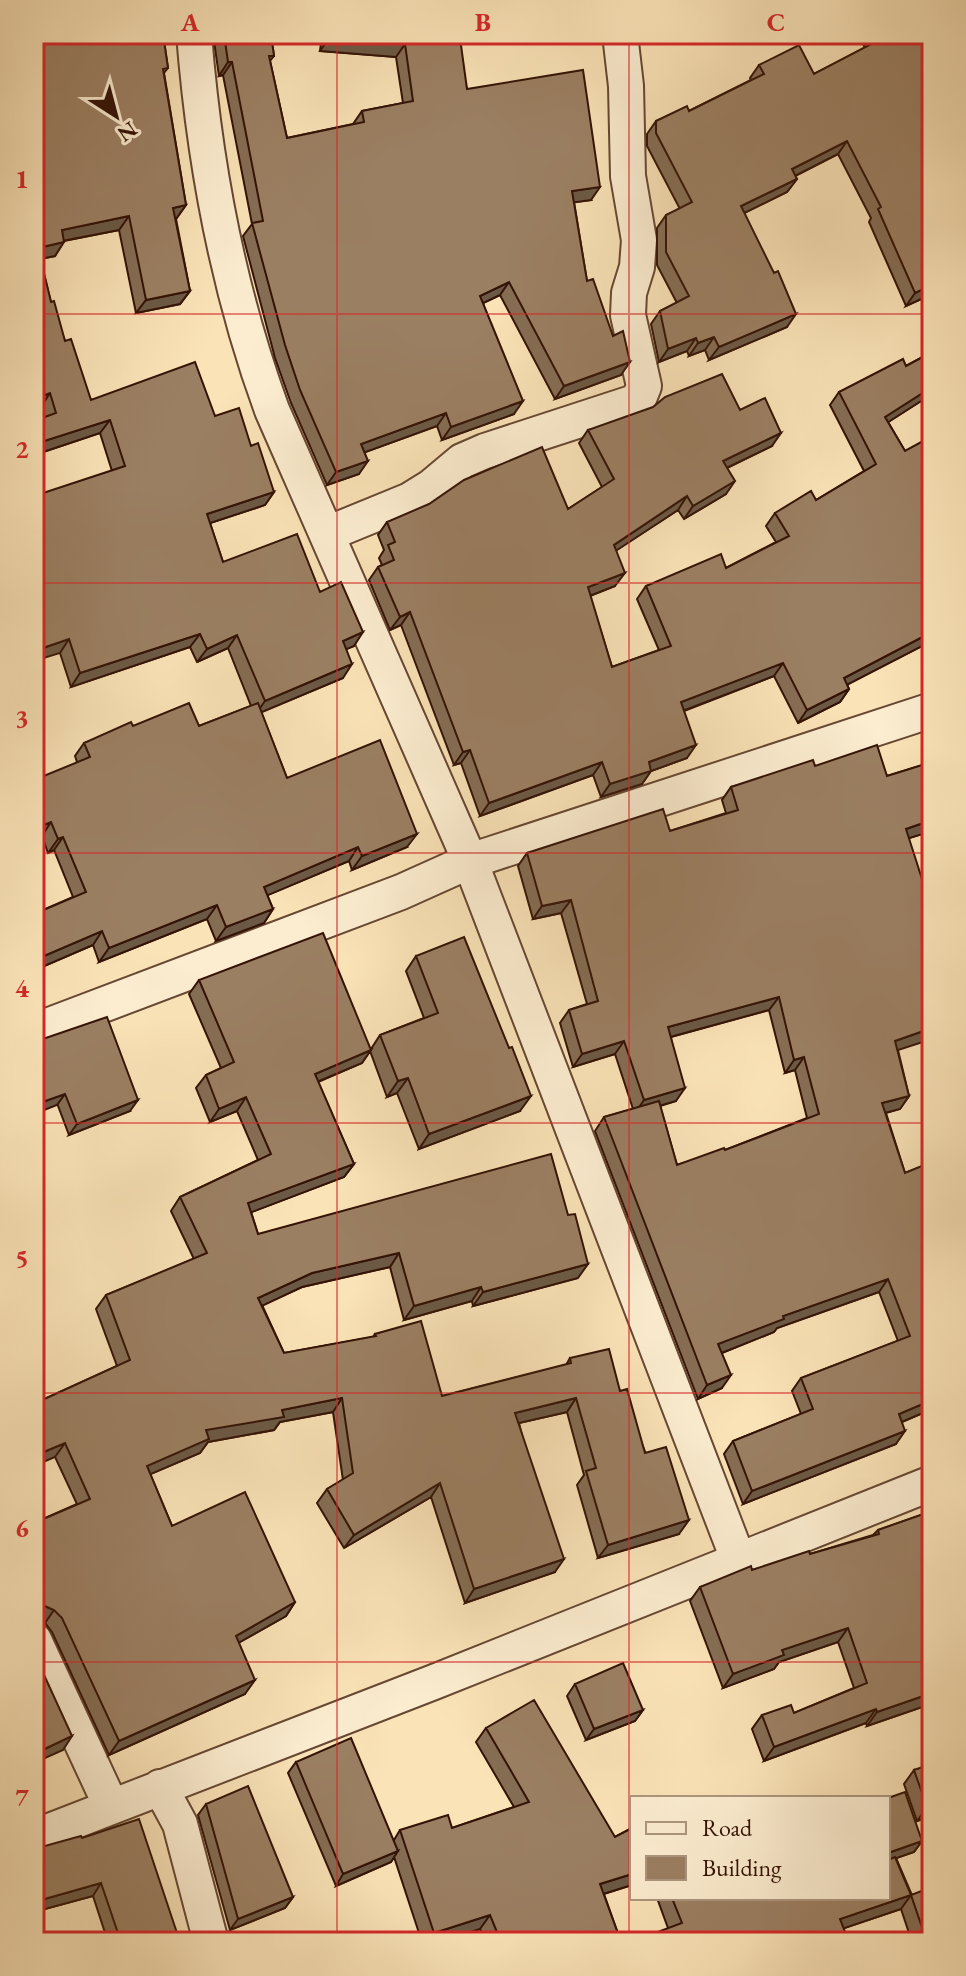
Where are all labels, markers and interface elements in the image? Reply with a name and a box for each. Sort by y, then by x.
text: A [180,5,200,39]
text: B [475,5,491,39]
text: C [767,5,785,39]
north arrow [76,76,156,156]
text: N [112,115,143,149]
text: 1 [15,162,29,196]
text: 2 [15,432,29,466]
text: 3 [15,701,29,735]
text: 4 [15,971,29,1005]
text: 5 [15,1241,29,1275]
text: 6 [15,1511,29,1545]
text: 7 [15,1780,29,1814]
legend [630,1796,890,1900]
text: Road [702,1812,753,1843]
text: Building [702,1852,782,1883]

